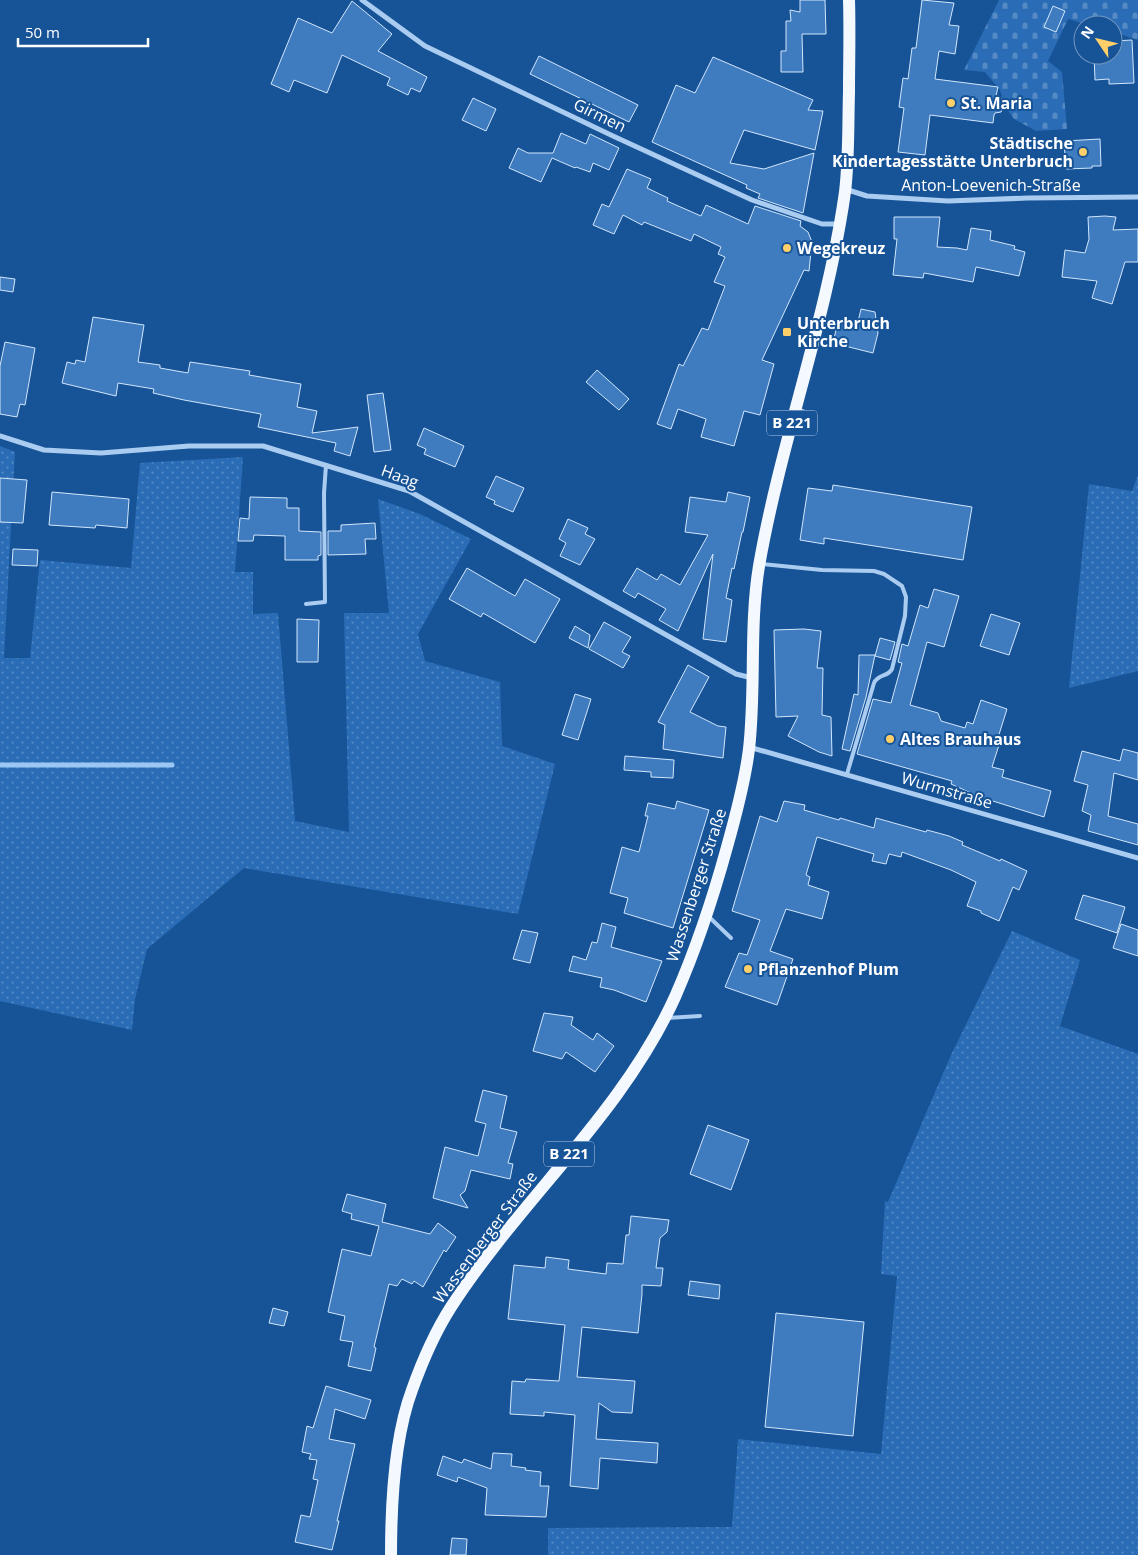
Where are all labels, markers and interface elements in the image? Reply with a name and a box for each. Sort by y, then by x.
scale bar [18,15,148,47]
north arrow [1073,15,1123,65]
text: 50 m [25,22,60,42]
text: N [1076,22,1098,42]
place label: St. Maria [961,92,1032,114]
street label: Girmen [570,93,630,137]
marker: St. Maria [945,97,957,109]
place label: Städtische Kindertagesstätte Unterbruch [832,132,1073,172]
marker: Städtische Kindertagesstätte Unterbruch [1077,146,1089,158]
street label: Anton-Loevenich-Straße [901,174,1081,196]
place label: Wegekreuz [797,237,886,259]
marker: Wegekreuz [781,242,793,254]
place label: Unterbruch Kirche [797,312,890,352]
marker: Unterbruch Kirche [781,326,793,338]
road number: B 221 [767,410,817,436]
street label: Haag [378,459,422,493]
place label: Altes Brauhaus [900,728,1021,750]
marker: Altes Brauhaus [884,733,896,745]
street label: Wurmstraße [899,767,995,813]
street label: Wassenberger Straße [661,805,731,965]
place label: Pflanzenhof Plum [758,958,899,980]
marker: Pflanzenhof Plum [742,963,754,975]
road number: B 221 [544,1142,594,1166]
street label: Wassenberger Straße [428,1166,542,1308]

